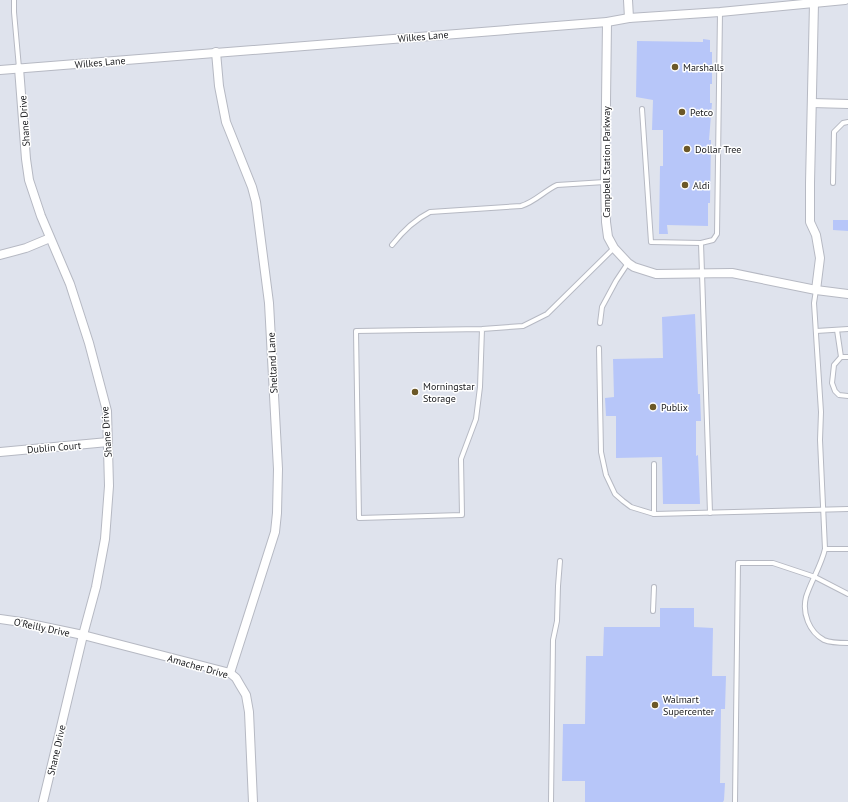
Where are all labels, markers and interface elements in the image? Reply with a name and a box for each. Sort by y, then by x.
street label: Wilkes Lane [397,28,449,45]
street label: Wilkes Lane [74,54,126,71]
place label: Marshalls [683,61,724,74]
marker: Marshalls [670,62,680,72]
street label: Shane Drive [16,95,33,147]
street label: Campbell Station Parkway [600,106,613,218]
place label: Petco [690,106,713,119]
marker: Petco [677,107,687,117]
place label: Dollar Tree [695,143,741,156]
marker: Dollar Tree [682,144,692,154]
place label: Aldi [693,179,710,192]
marker: Aldi [680,180,690,190]
street label: Sheltand Lane [264,332,281,394]
place label: Morningstar Storage [423,380,475,405]
marker: Morningstar Storage [410,387,420,397]
place label: Publix [661,401,688,414]
marker: Publix [648,402,658,412]
street label: Shane Drive [98,406,115,458]
street label: Dublin Court [26,439,82,456]
street label: O'Reilly Drive [13,615,71,640]
street label: Amacher Drive [166,652,230,681]
place label: Walmart Supercenter [663,693,715,718]
marker: Walmart Supercenter [650,700,660,710]
street label: Shane Drive [44,724,69,777]

